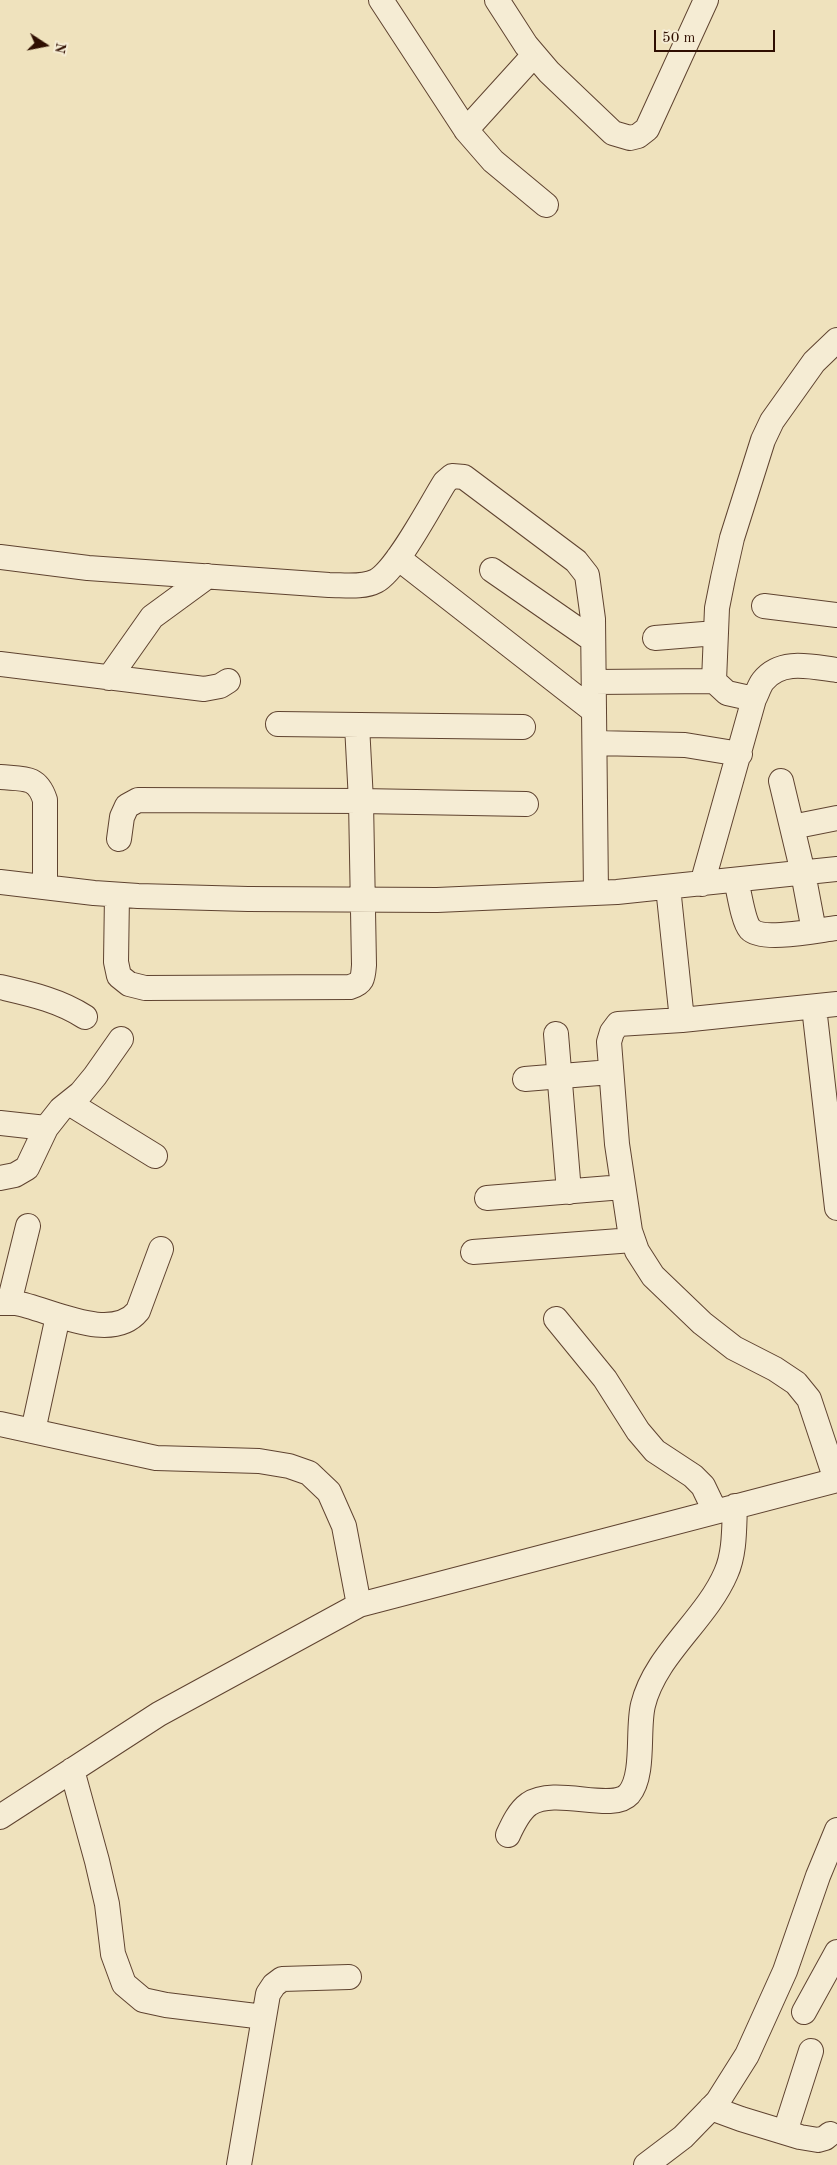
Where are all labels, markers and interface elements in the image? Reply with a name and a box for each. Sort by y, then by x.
north arrow [20,20,70,70]
scale bar [657,20,778,52]
text: 50 m [662,31,696,46]
text: N [52,41,68,54]

